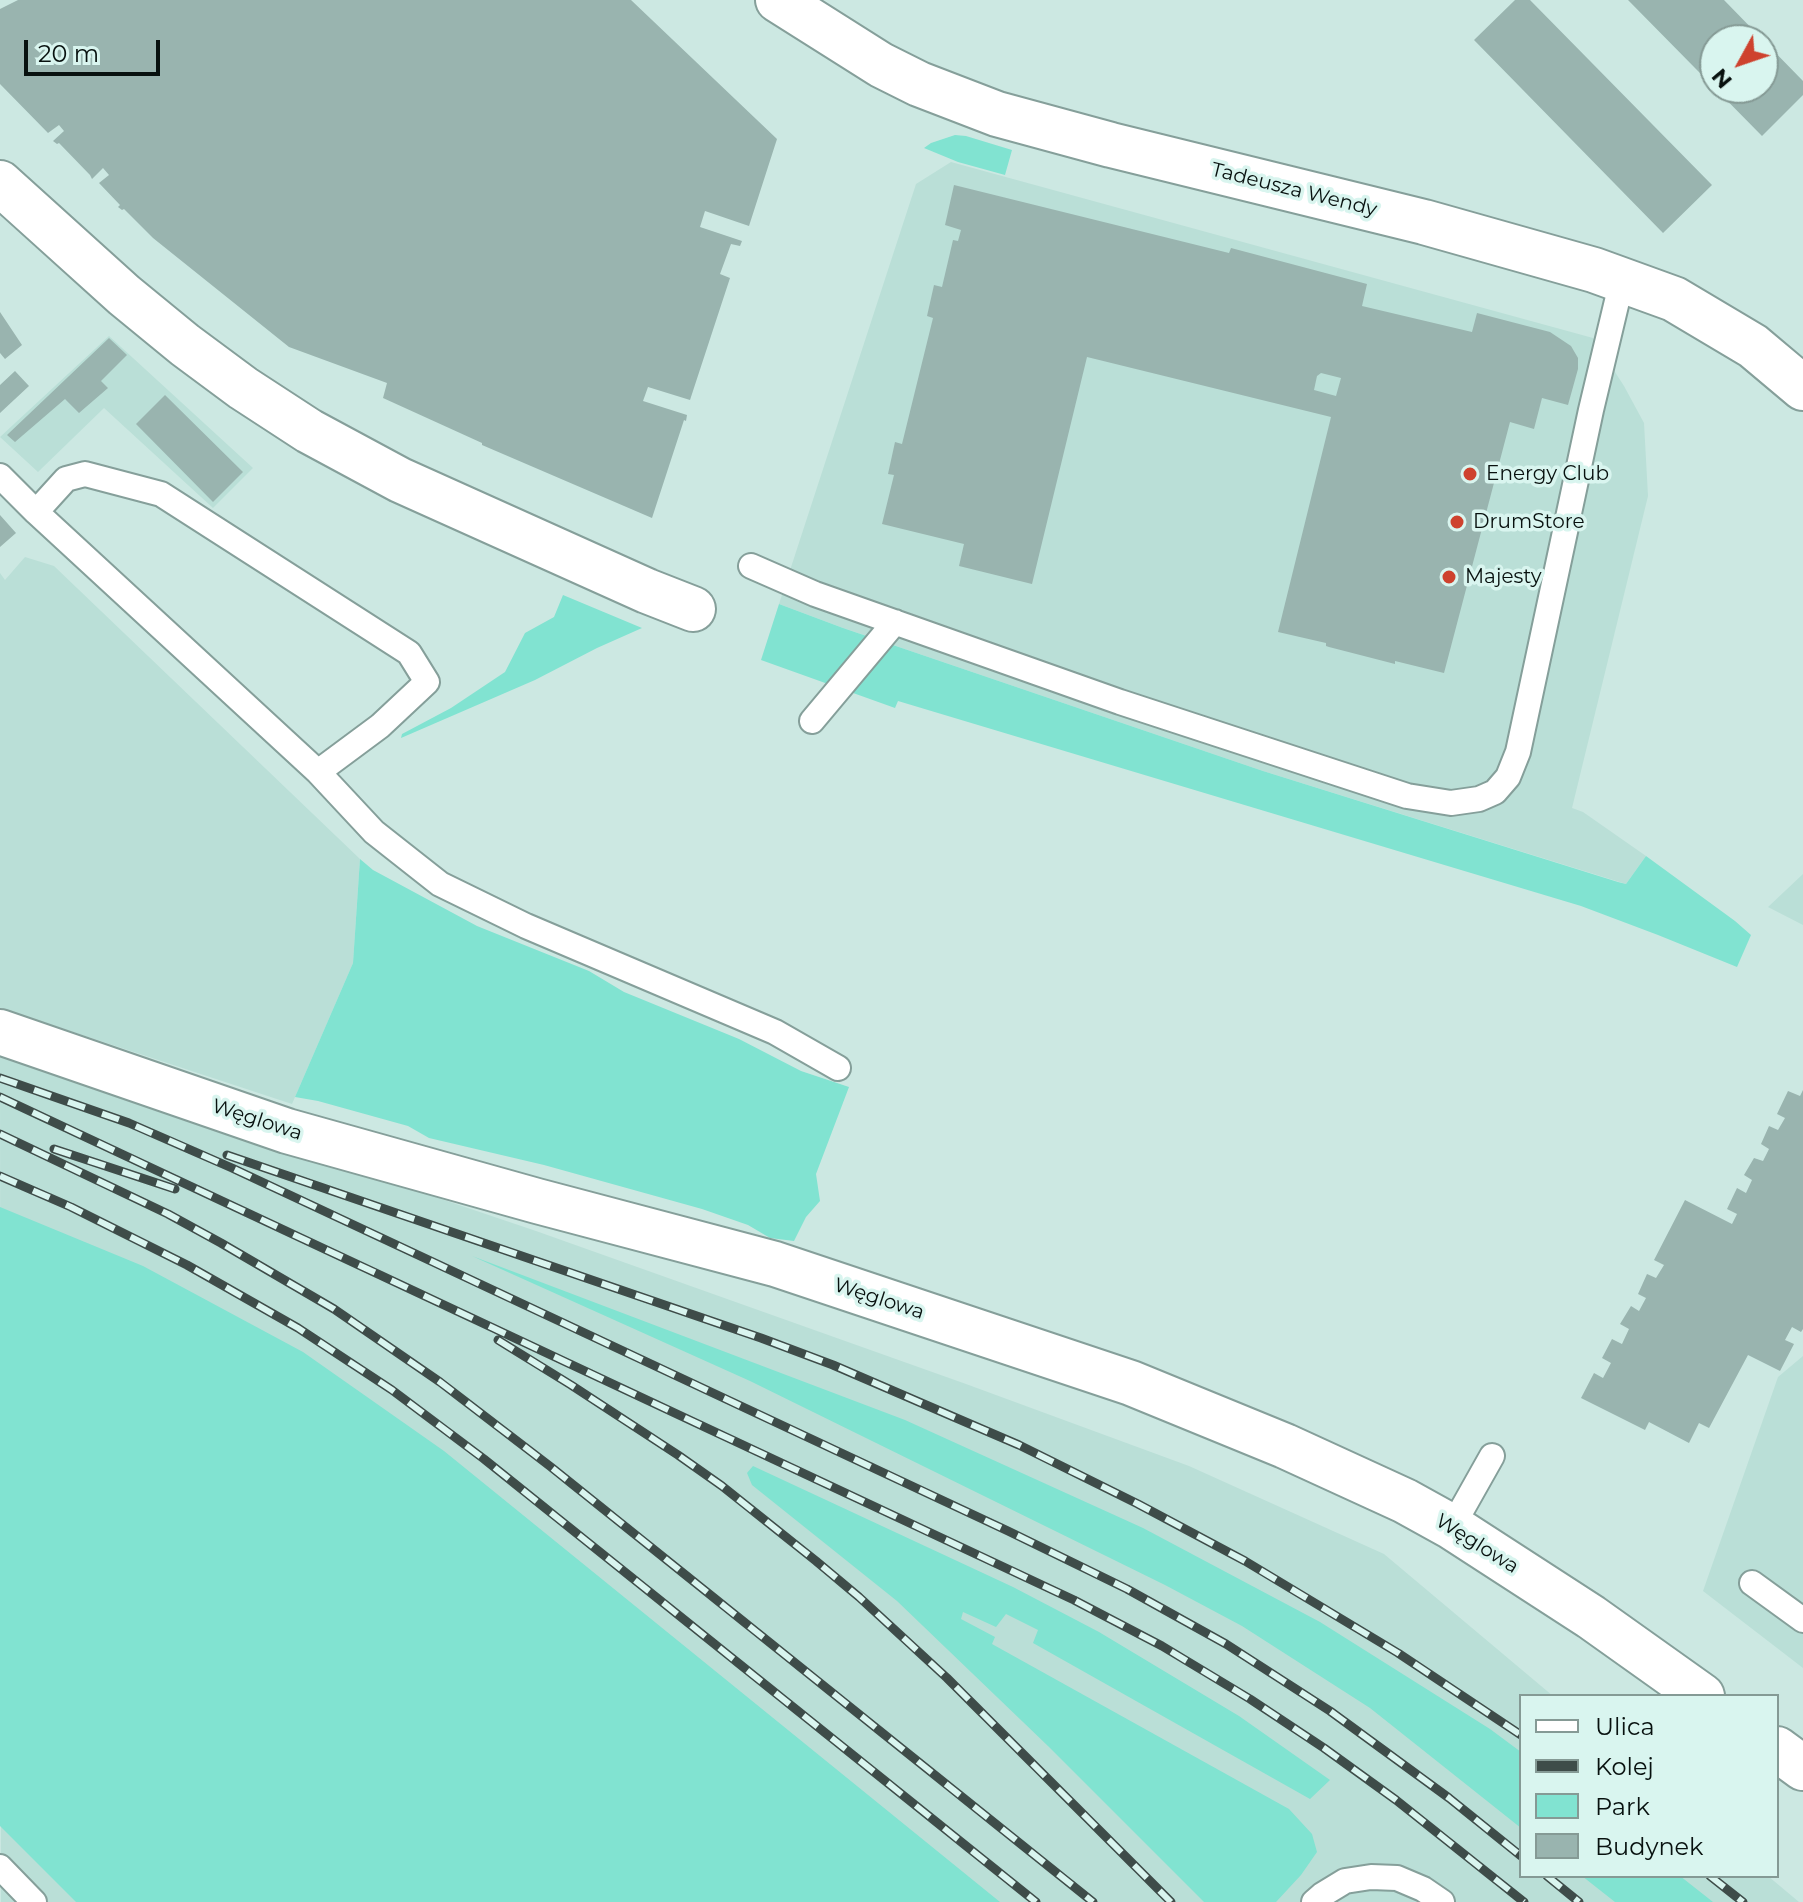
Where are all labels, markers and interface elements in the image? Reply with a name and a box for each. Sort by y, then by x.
scale bar [28,24,164,74]
north arrow [1699,24,1779,104]
text: 20 m [38,39,99,68]
text: N [1706,63,1738,94]
street label: Tadeusza Wendy [1209,158,1379,222]
place label: Energy Club [1486,462,1609,486]
marker: Energy Club [1461,465,1479,483]
place label: DrumStore [1473,510,1585,534]
marker: DrumStore [1448,513,1466,531]
place label: Majesty [1465,565,1541,589]
marker: Majesty [1440,568,1458,586]
street label: Węglowa [209,1094,305,1146]
street label: Węglowa [831,1273,927,1325]
street label: Węglowa [1431,1509,1523,1579]
legend [1519,1694,1779,1878]
text: Ulica [1595,1712,1655,1741]
text: Kolej [1595,1752,1654,1781]
text: Park [1595,1792,1650,1821]
text: Budynek [1595,1832,1703,1861]

